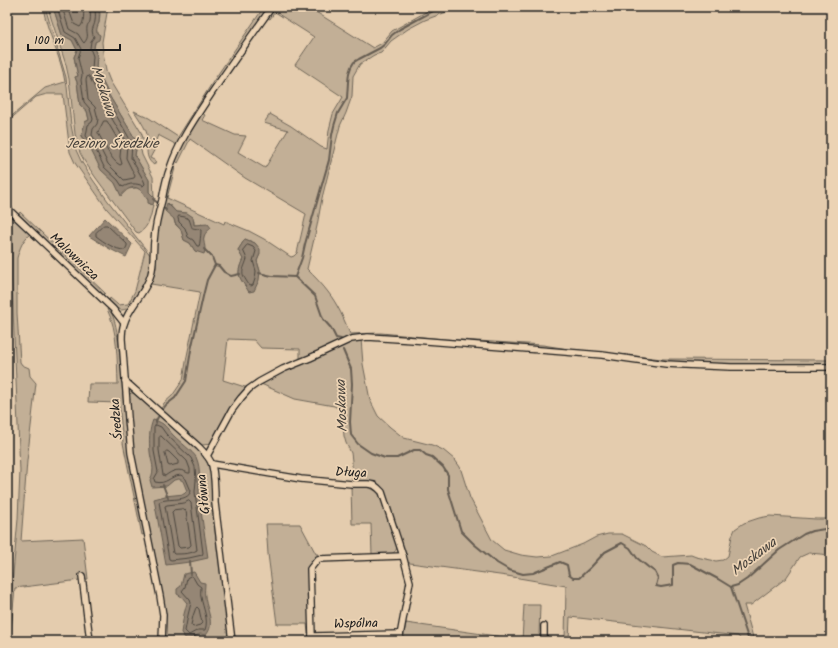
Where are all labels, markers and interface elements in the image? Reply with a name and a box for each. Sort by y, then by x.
scale bar [28,26,120,52]
text: 100 m [34,31,65,50]
water label: Moskawa [84,63,122,121]
water label: Jezioro Średzkie [66,133,160,155]
street label: Malownicza [44,228,104,286]
water label: Moskawa [330,378,354,433]
street label: Średzka [105,397,129,441]
street label: Długa [335,462,367,484]
street label: Główna [191,473,217,515]
water label: Moskawa [726,532,783,582]
street label: Wspólna [334,613,378,635]

